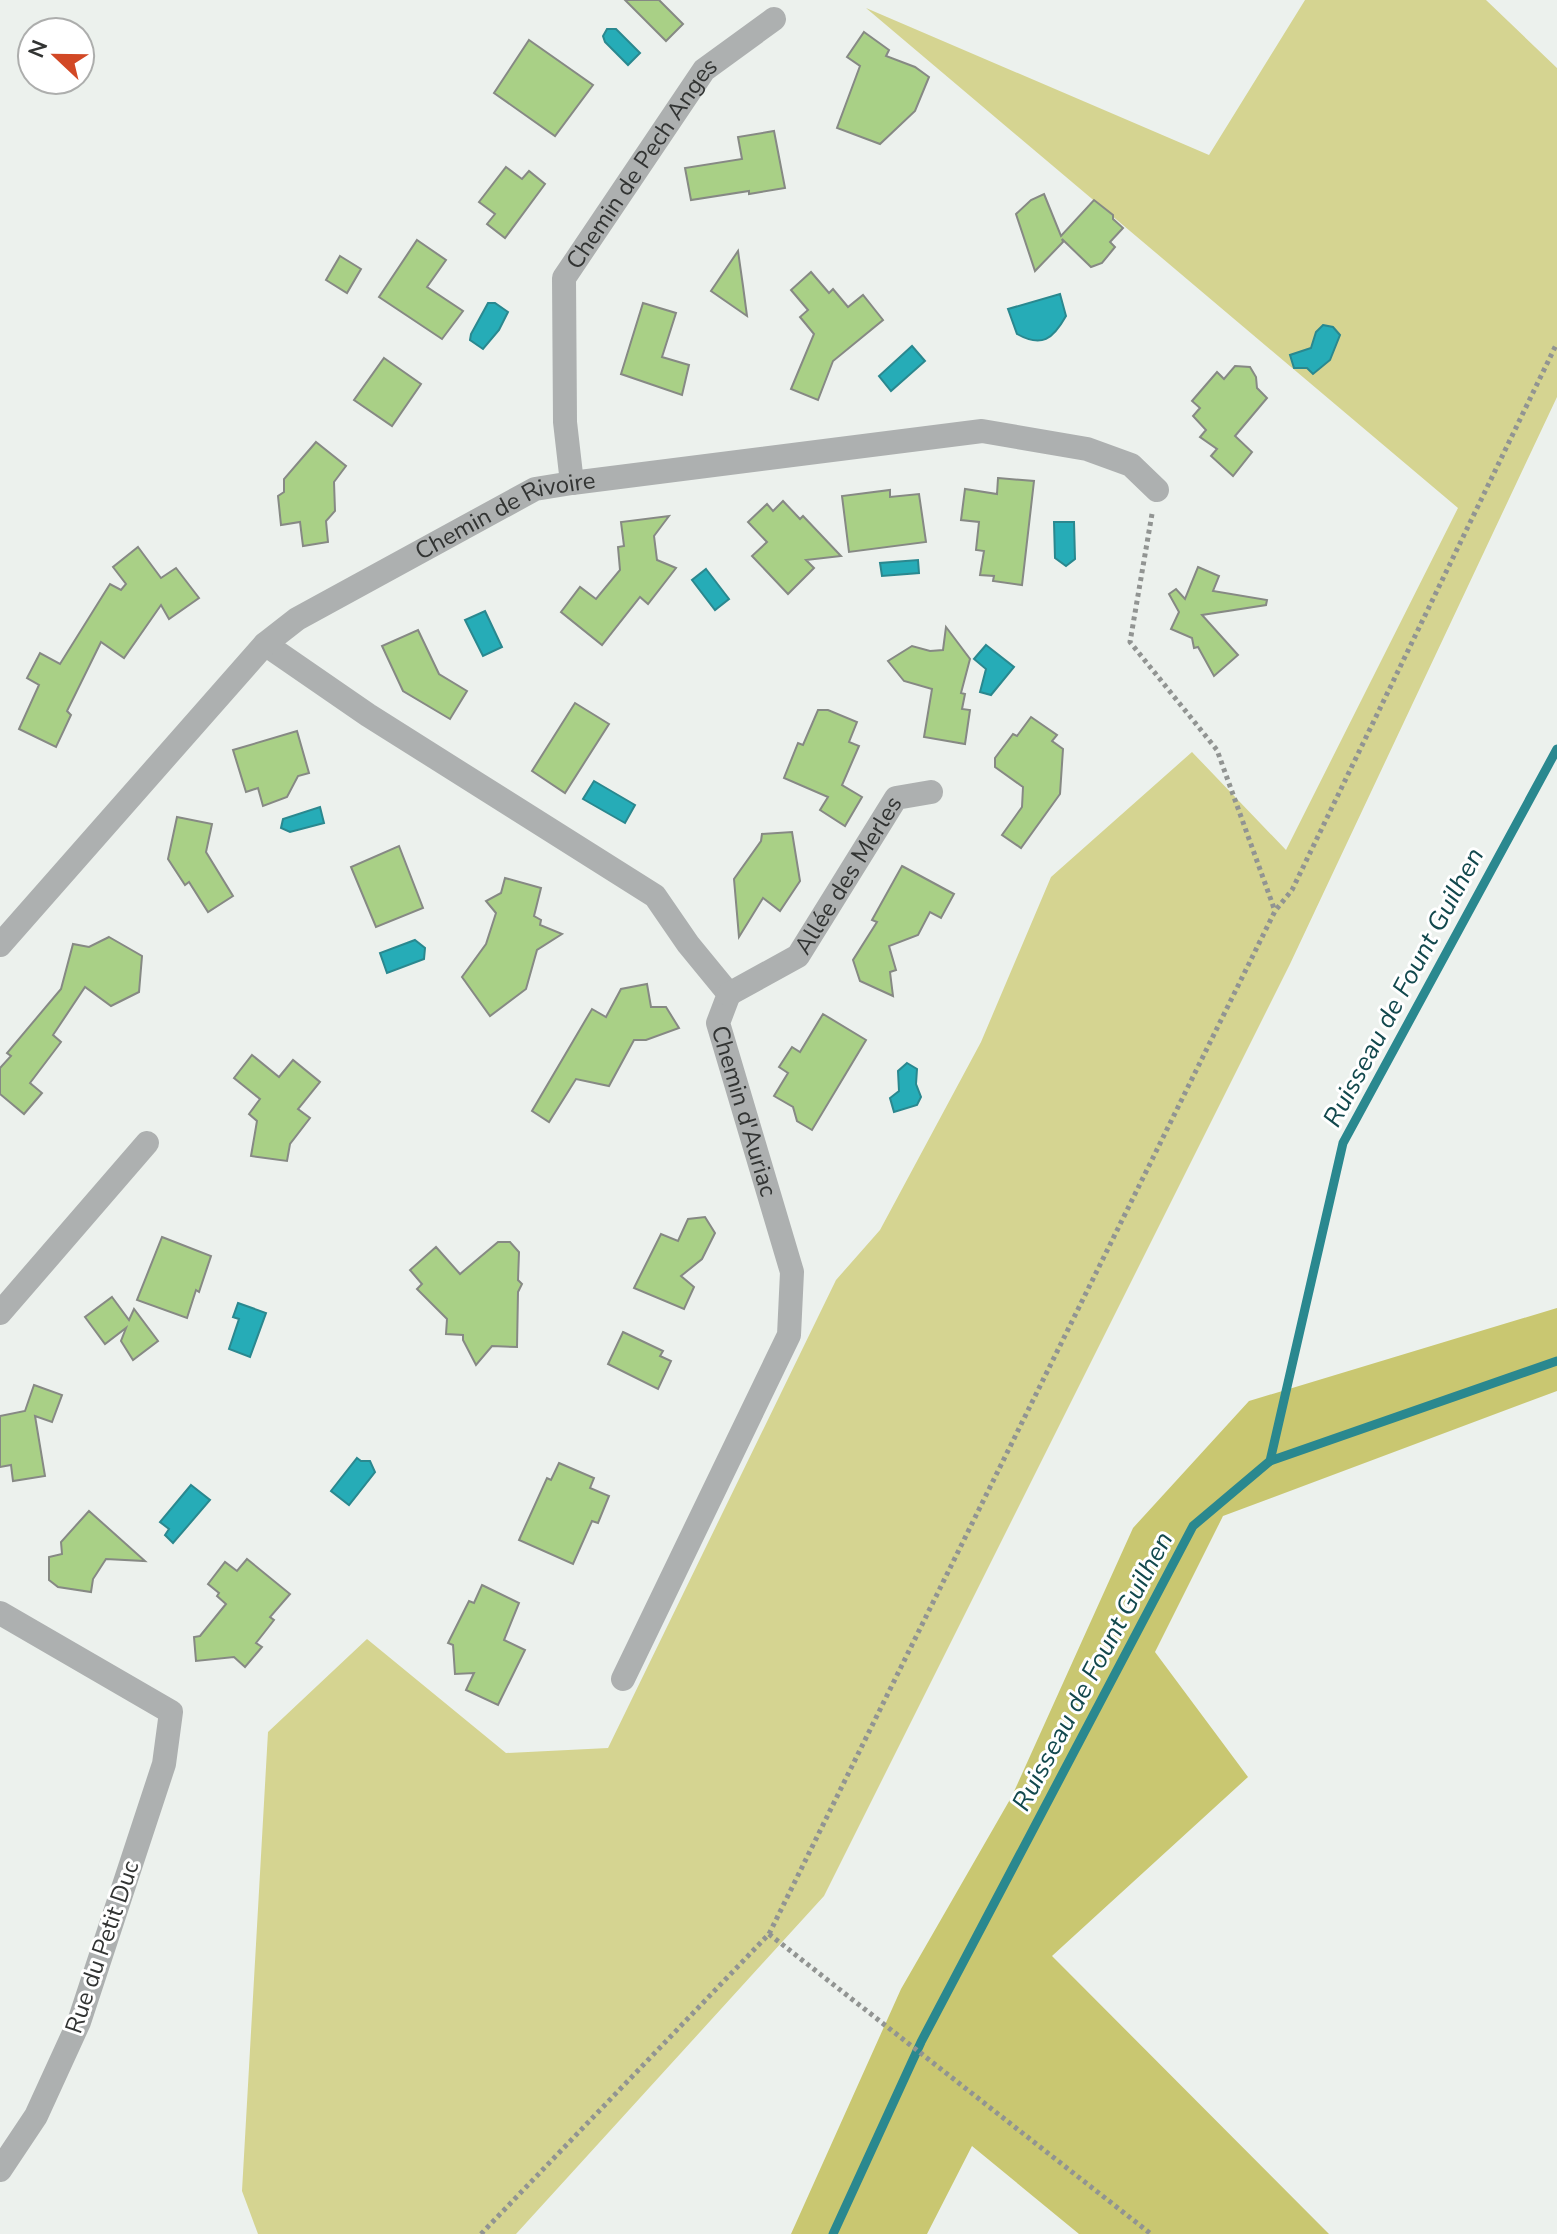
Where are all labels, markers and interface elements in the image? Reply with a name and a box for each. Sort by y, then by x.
north arrow [16,16,96,96]
text: N [21,36,55,62]
street label: Chemin de Pech Anges [558,50,724,275]
street label: Chemin de Rivoire [409,464,597,568]
street label: Allée des Merles [787,790,910,960]
water label: Ruisseau de Fount Guilhen [1315,842,1492,1133]
street label: Chemin d'Auriac [704,1022,785,1200]
water label: Ruisseau de Fount Guilhen [1004,1526,1181,1817]
street label: Rue du Petit Duc [58,1856,146,2038]

